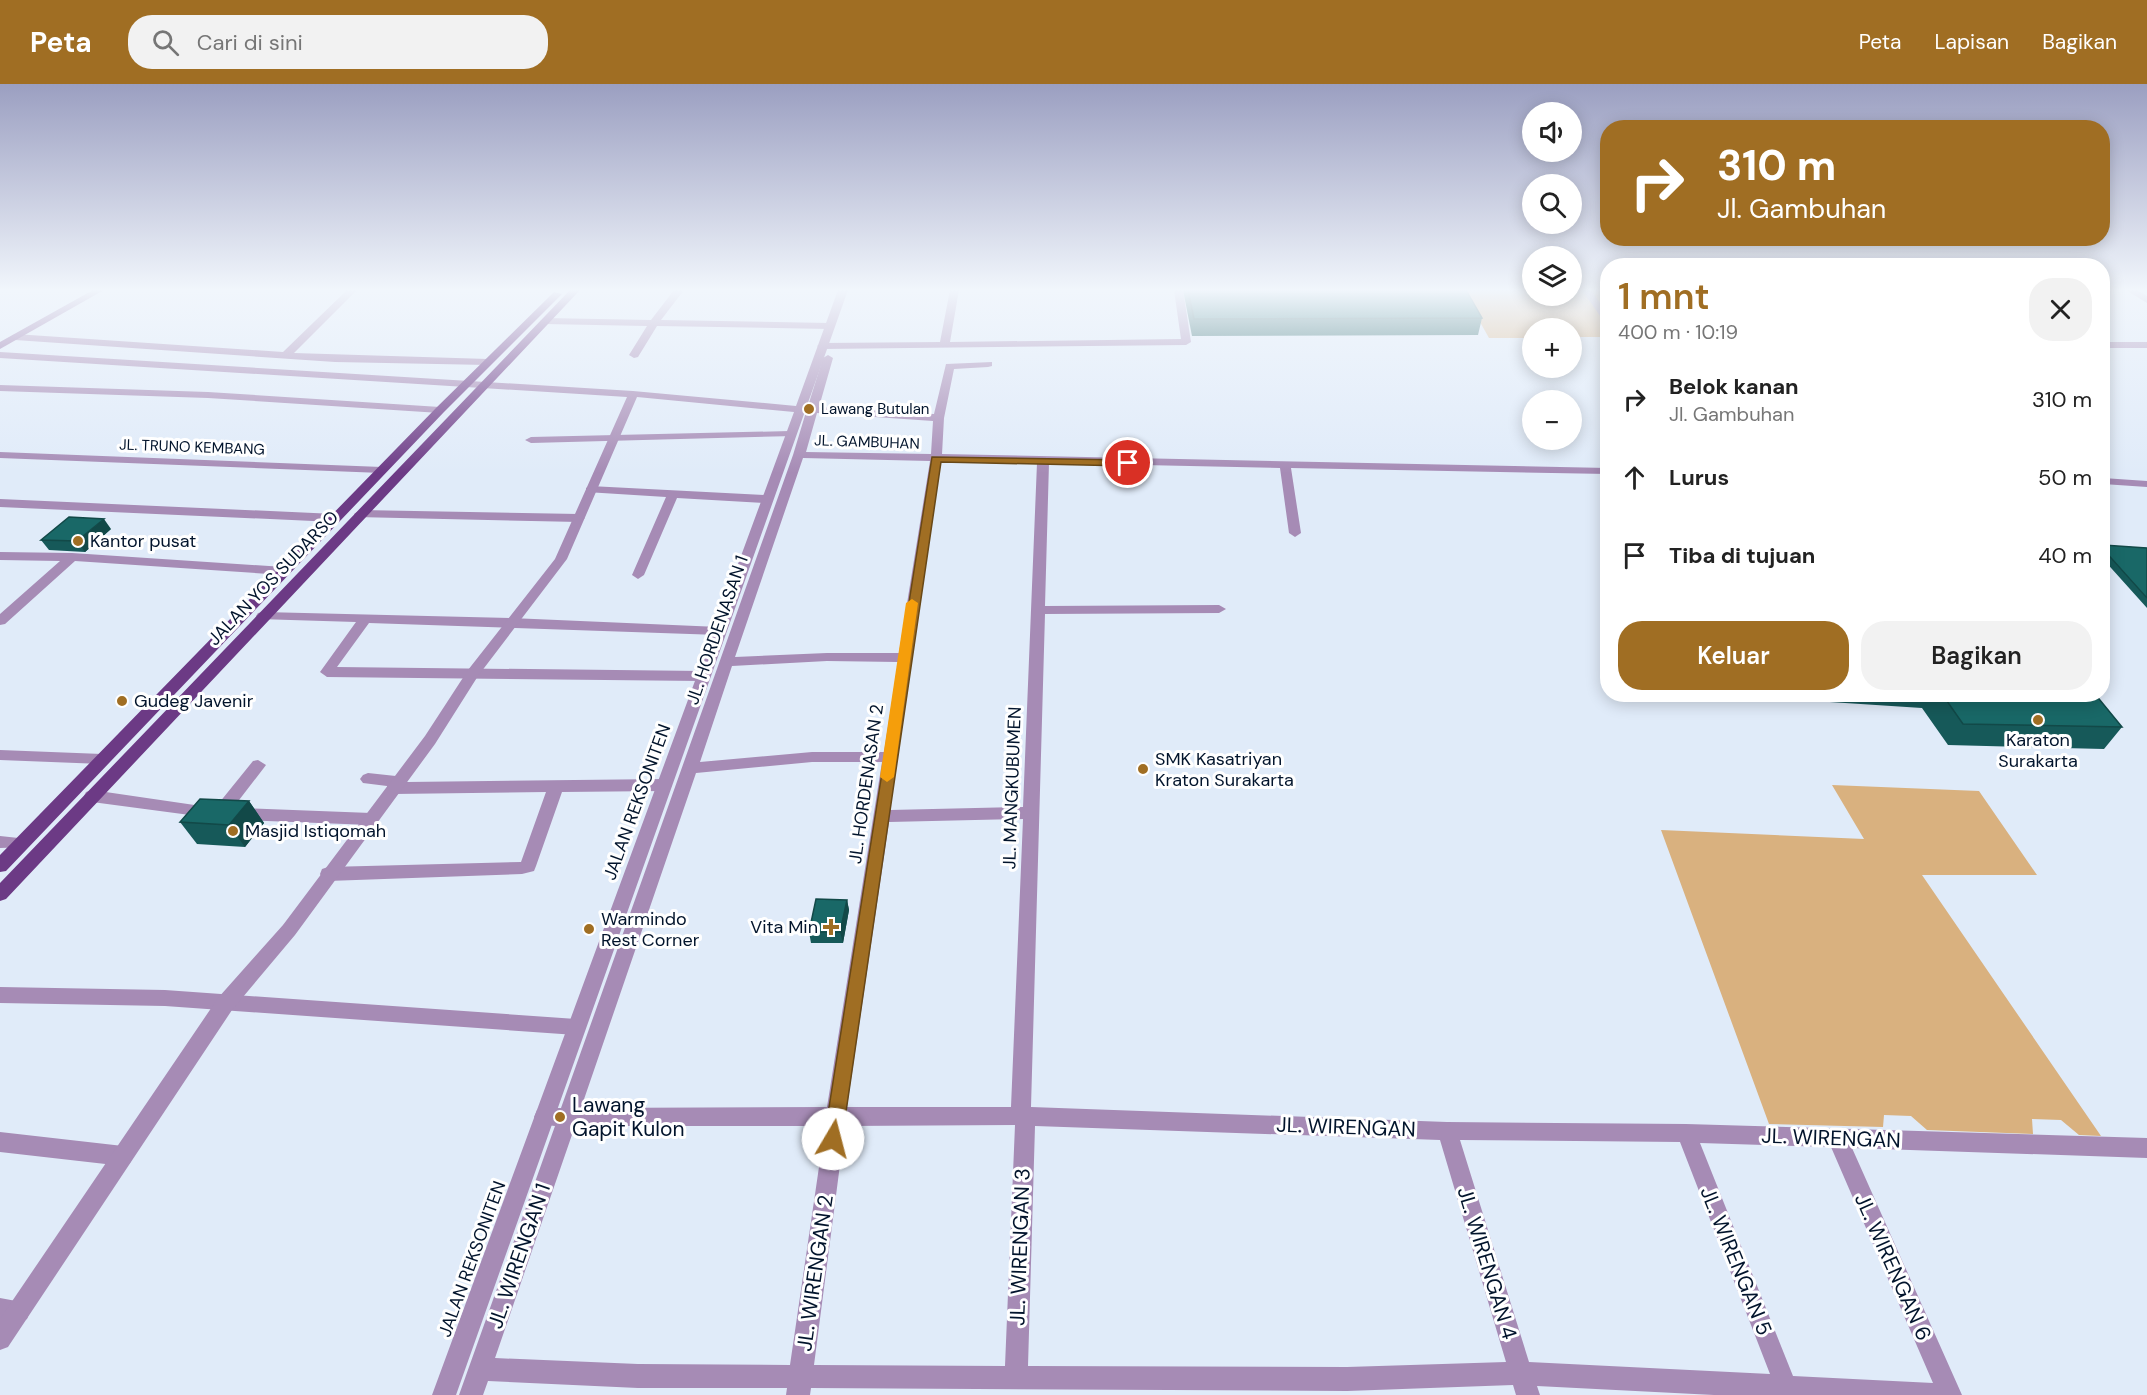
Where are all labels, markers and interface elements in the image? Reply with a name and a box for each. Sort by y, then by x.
search box [128,15,548,69]
text: Peta [30,24,92,61]
icon: search [149,26,182,59]
text: Cari di sini [197,28,303,57]
text: Peta [1859,28,1901,56]
text: Lapisan [1934,28,2009,56]
text: Bagikan [2042,28,2117,56]
map controls [1522,102,1582,450]
button: sound [1522,102,1582,162]
text: 310 m [1717,138,1836,193]
icon: right [1618,144,1696,222]
button: search [1522,174,1582,234]
text: Jl. Gambuhan [1717,191,1886,226]
button: layers [1522,246,1582,306]
text: 1 mnt [1618,273,1710,320]
button: close [2029,278,2092,341]
button: + [1522,318,1582,378]
text: 400 m · 10:19 [1618,319,1738,345]
text: Belok kanan [1669,372,1799,401]
icon: right [1618,383,1651,416]
text: 310 m [2032,385,2092,414]
button: − [1522,390,1582,450]
place label: Lawang Butulan [821,399,929,419]
text: Jl. Gambuhan [1669,401,1794,427]
marker: Lawang Butulan [802,402,816,416]
street label: JL. GAMBUHAN [814,430,920,454]
street label: JL. TRUNO KEMBANG [119,434,265,460]
pin [1102,437,1153,488]
icon: arrive [1111,446,1144,479]
icon: ahead [1618,461,1651,494]
text: Lurus [1669,463,1729,492]
text: 50 m [2038,463,2092,492]
street label: JALAN YOS SUDARSO [202,505,344,651]
place label: Kantor pusat [90,529,196,553]
marker: Kantor pusat [71,534,85,548]
icon: arrive [1618,539,1651,572]
text: Tiba di tujuan [1669,541,1815,570]
text: 40 m [2038,541,2092,570]
street label: JL. HORDENASAN 1 [680,552,754,708]
button: Keluar [1618,621,1849,690]
button: Bagikan [1861,621,2092,690]
place label: Gudeg Javenir [134,689,254,713]
marker: Gudeg Javenir [115,694,129,708]
street label: JL. HORDENASAN 2 [843,703,889,865]
street label: JL. MANGKUBUMEN [997,706,1027,870]
marker: Karaton Surakarta [2031,713,2045,727]
street label: JALAN REKSONITEN [598,721,676,883]
place label: Karaton Surakarta [1998,728,2078,773]
place label: SMK Kasatriyan Kraton Surakarta [1155,747,1294,792]
marker: SMK Kasatriyan Kraton Surakarta [1136,762,1150,776]
place label: Masjid Istiqomah [245,819,386,843]
marker: Masjid Istiqomah [226,824,240,838]
place label: Warmindo Rest Corner [601,907,700,952]
place label: Vita Min [750,915,818,939]
marker: Vita Min [822,918,840,936]
marker: Warmindo Rest Corner [582,922,596,936]
place label: Lawang Gapit Kulon [572,1091,684,1143]
position arrow [801,1107,865,1171]
marker: Lawang Gapit Kulon [553,1110,567,1124]
street label: JL. WIRENGAN [1276,1111,1416,1143]
street label: JL. WIRENGAN [1761,1122,1901,1154]
street label: JL. WIRENGAN 3 [1003,1168,1037,1326]
street label: JALAN REKSONITEN [433,1178,511,1340]
street label: JL. WIRENGAN 1 [481,1180,557,1332]
street label: JL. WIRENGAN 5 [1693,1182,1779,1340]
street label: JL. WIRENGAN 4 [1450,1183,1524,1343]
street label: JL. WIRENGAN 6 [1848,1189,1938,1345]
street label: JL. WIRENGAN 2 [790,1193,840,1353]

